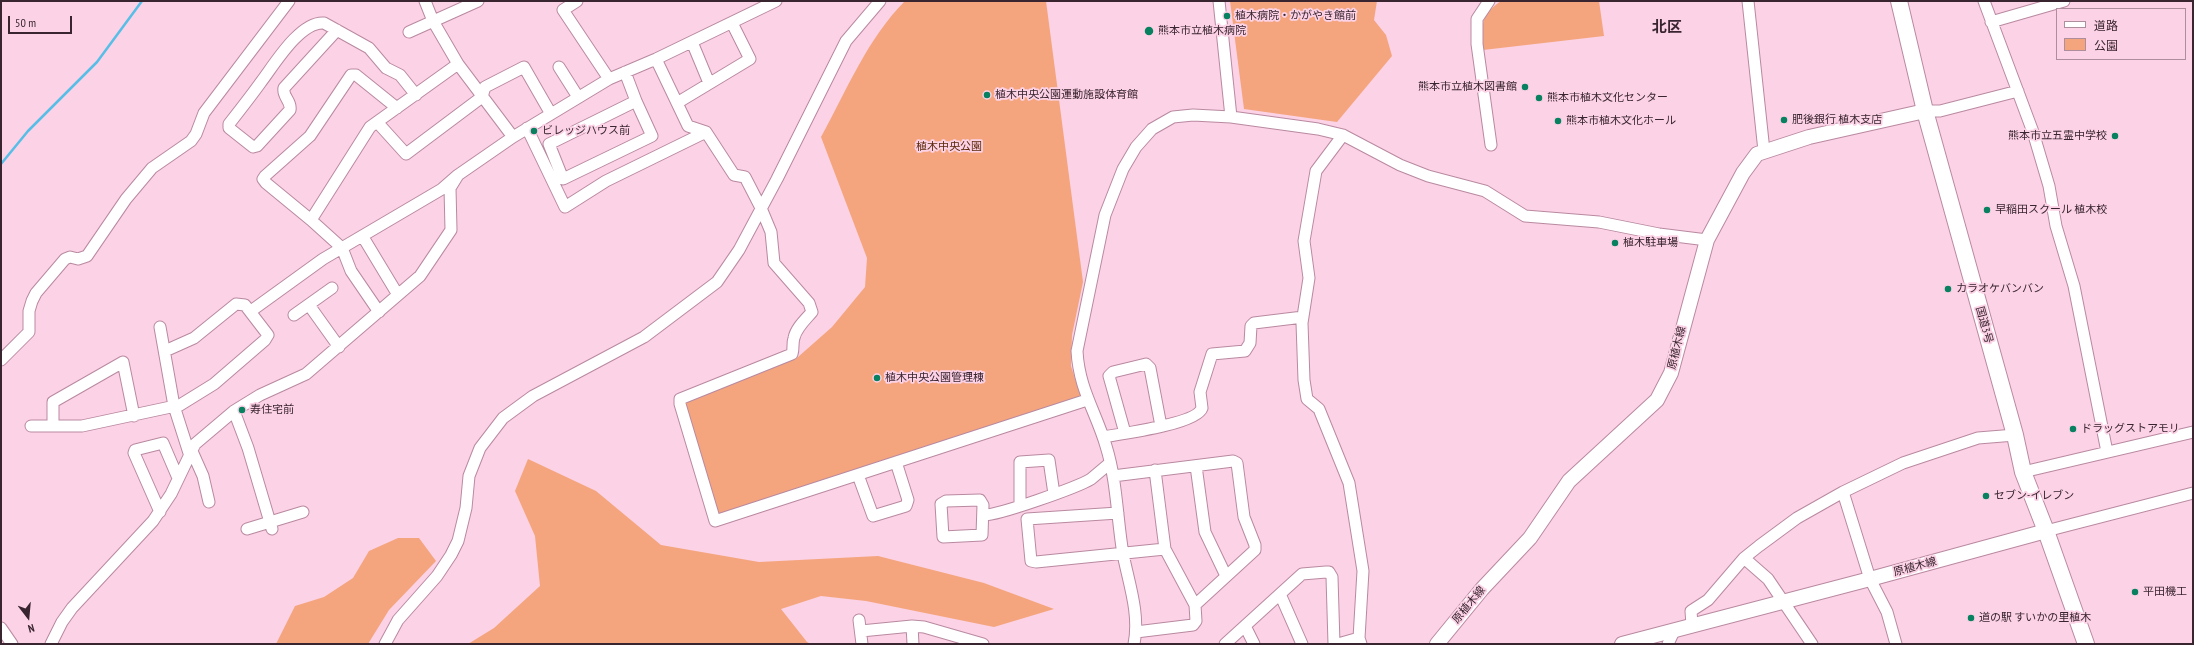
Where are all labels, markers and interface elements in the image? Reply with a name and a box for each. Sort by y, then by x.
scale bar [10,8,74,34]
legend [2056,8,2186,60]
place label: 植木病院・かがやき館前 [1235,9,1356,23]
marker: 植木病院・かがやき館前 [1222,11,1232,21]
text: 50 m [15,15,36,30]
text: 道路 [2094,18,2118,33]
district label: 北区 [1652,19,1682,37]
place label: 熊本市立植木病院 [1158,24,1246,38]
marker: 熊本市立植木病院 [1143,25,1155,37]
text: 公園 [2094,38,2118,53]
place label: 熊本市立植木図書館 [1418,80,1517,94]
marker: 熊本市立植木図書館 [1520,82,1530,92]
place label: 植木中央公園運動施設体育館 [995,88,1138,102]
marker: 植木中央公園運動施設体育館 [982,90,992,100]
place label: 熊本市植木文化センター [1547,91,1668,105]
marker: 熊本市植木文化センター [1534,93,1544,103]
place label: 肥後銀行 植木支店 [1792,113,1882,127]
place label: 熊本市植木文化ホール [1566,114,1676,128]
marker: 肥後銀行 植木支店 [1779,115,1789,125]
marker: 熊本市植木文化ホール [1553,116,1563,126]
place label: ビレッジハウス前 [542,124,630,138]
marker: ビレッジハウス前 [529,126,539,136]
place label: 熊本市立五霊中学校 [2008,129,2107,143]
marker: 熊本市立五霊中学校 [2110,131,2120,141]
park label: 植木中央公園 [916,140,982,154]
place label: 早稲田スクール 植木校 [1995,203,2107,217]
marker: 早稲田スクール 植木校 [1982,205,1992,215]
place label: 植木駐車場 [1623,236,1678,250]
marker: 植木駐車場 [1610,238,1620,248]
place label: カラオケバンバン [1956,282,2044,296]
marker: カラオケバンバン [1943,284,1953,294]
street label: 国道3号 [1973,305,1995,345]
street label: 原植木線 [1665,325,1689,371]
place label: 植木中央公園管理棟 [885,371,984,385]
marker: 植木中央公園管理棟 [872,373,882,383]
place label: 寿住宅前 [250,403,294,417]
marker: 寿住宅前 [237,405,247,415]
place label: ドラッグストアモリ [2081,422,2180,436]
marker: ドラッグストアモリ [2068,424,2078,434]
place label: セブン-イレブン [1994,489,2074,503]
marker: セブン-イレブン [1981,491,1991,501]
street label: 原植木線 [1892,555,1938,579]
street label: 原植木線 [1450,584,1488,626]
place label: 平田機工 [2143,585,2187,599]
marker: 平田機工 [2130,587,2140,597]
north arrow [8,597,48,637]
place label: 道の駅 すいかの里植木 [1979,611,2091,625]
marker: 道の駅 すいかの里植木 [1966,613,1976,623]
text: N [27,621,36,636]

